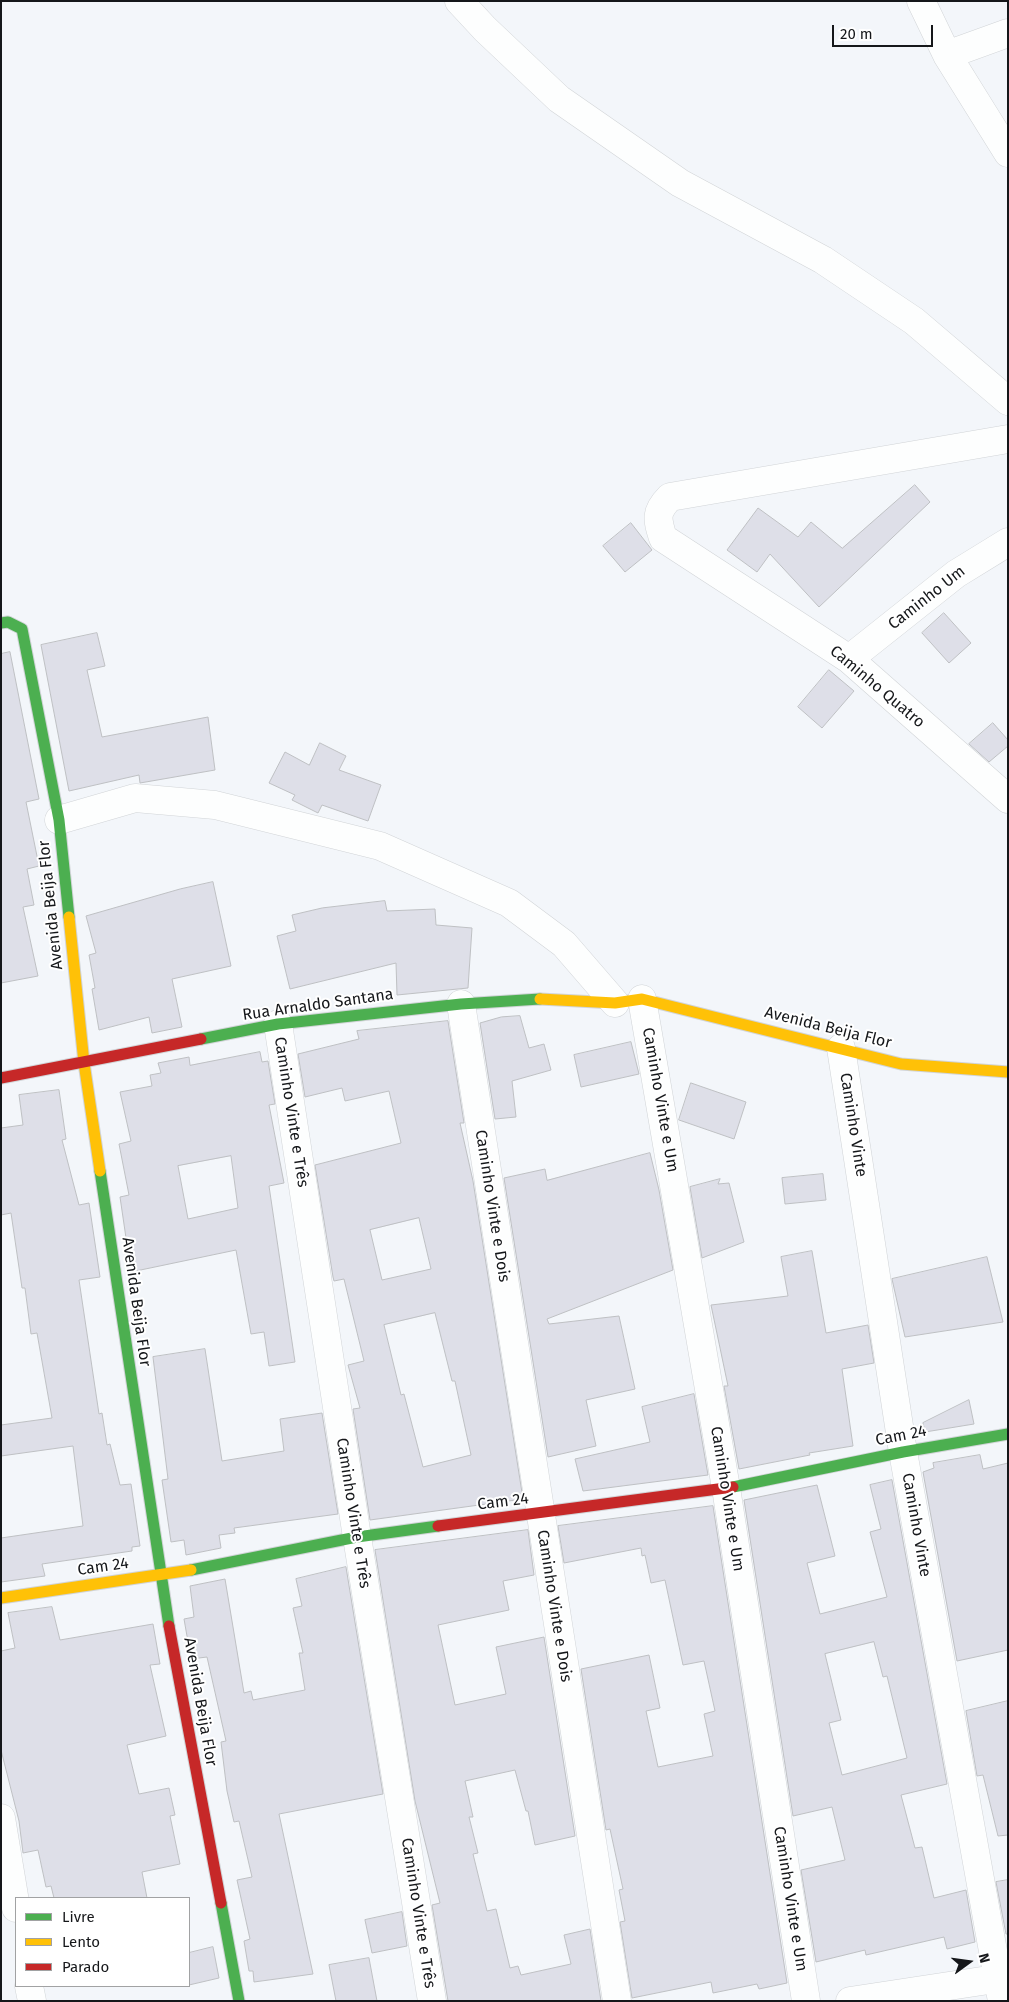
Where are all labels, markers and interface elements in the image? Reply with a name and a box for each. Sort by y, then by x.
scale bar [834,15,935,47]
text: 20 m [840,25,873,43]
street label: Caminho Um [885,562,969,634]
street label: Caminho Quatro [826,642,928,732]
street label: Avenida Beija Flor [35,839,67,971]
street label: Rua Arnaldo Santana [241,985,395,1025]
street label: Avenida Beija Flor [762,1003,894,1053]
street label: Caminho Vinte e Um [638,1026,682,1174]
street label: Caminho Vinte e Três [270,1035,312,1189]
street label: Caminho Vinte [835,1072,871,1178]
street label: Caminho Vinte e Dois [470,1128,514,1284]
street label: Avenida Beija Flor [117,1236,155,1368]
street label: Cam 24 [874,1422,928,1450]
street label: Caminho Vinte e Um [706,1425,748,1573]
street label: Caminho Vinte e Três [332,1436,374,1590]
street label: Caminho Vinte [897,1472,935,1578]
street label: Cam 24 [476,1489,530,1515]
street label: Caminho Vinte e Dois [532,1528,576,1684]
street label: Cam 24 [76,1554,130,1580]
street label: Avenida Beija Flor [179,1636,221,1768]
street label: Caminho Vinte e Um [769,1825,811,1973]
street label: Caminho Vinte e Três [397,1836,439,1990]
legend [15,1897,190,1987]
text: Livre [62,1908,95,1926]
text: Lento [62,1933,100,1951]
north arrow [944,1937,994,1987]
text: N [975,1952,993,1965]
text: Parado [62,1958,109,1976]

